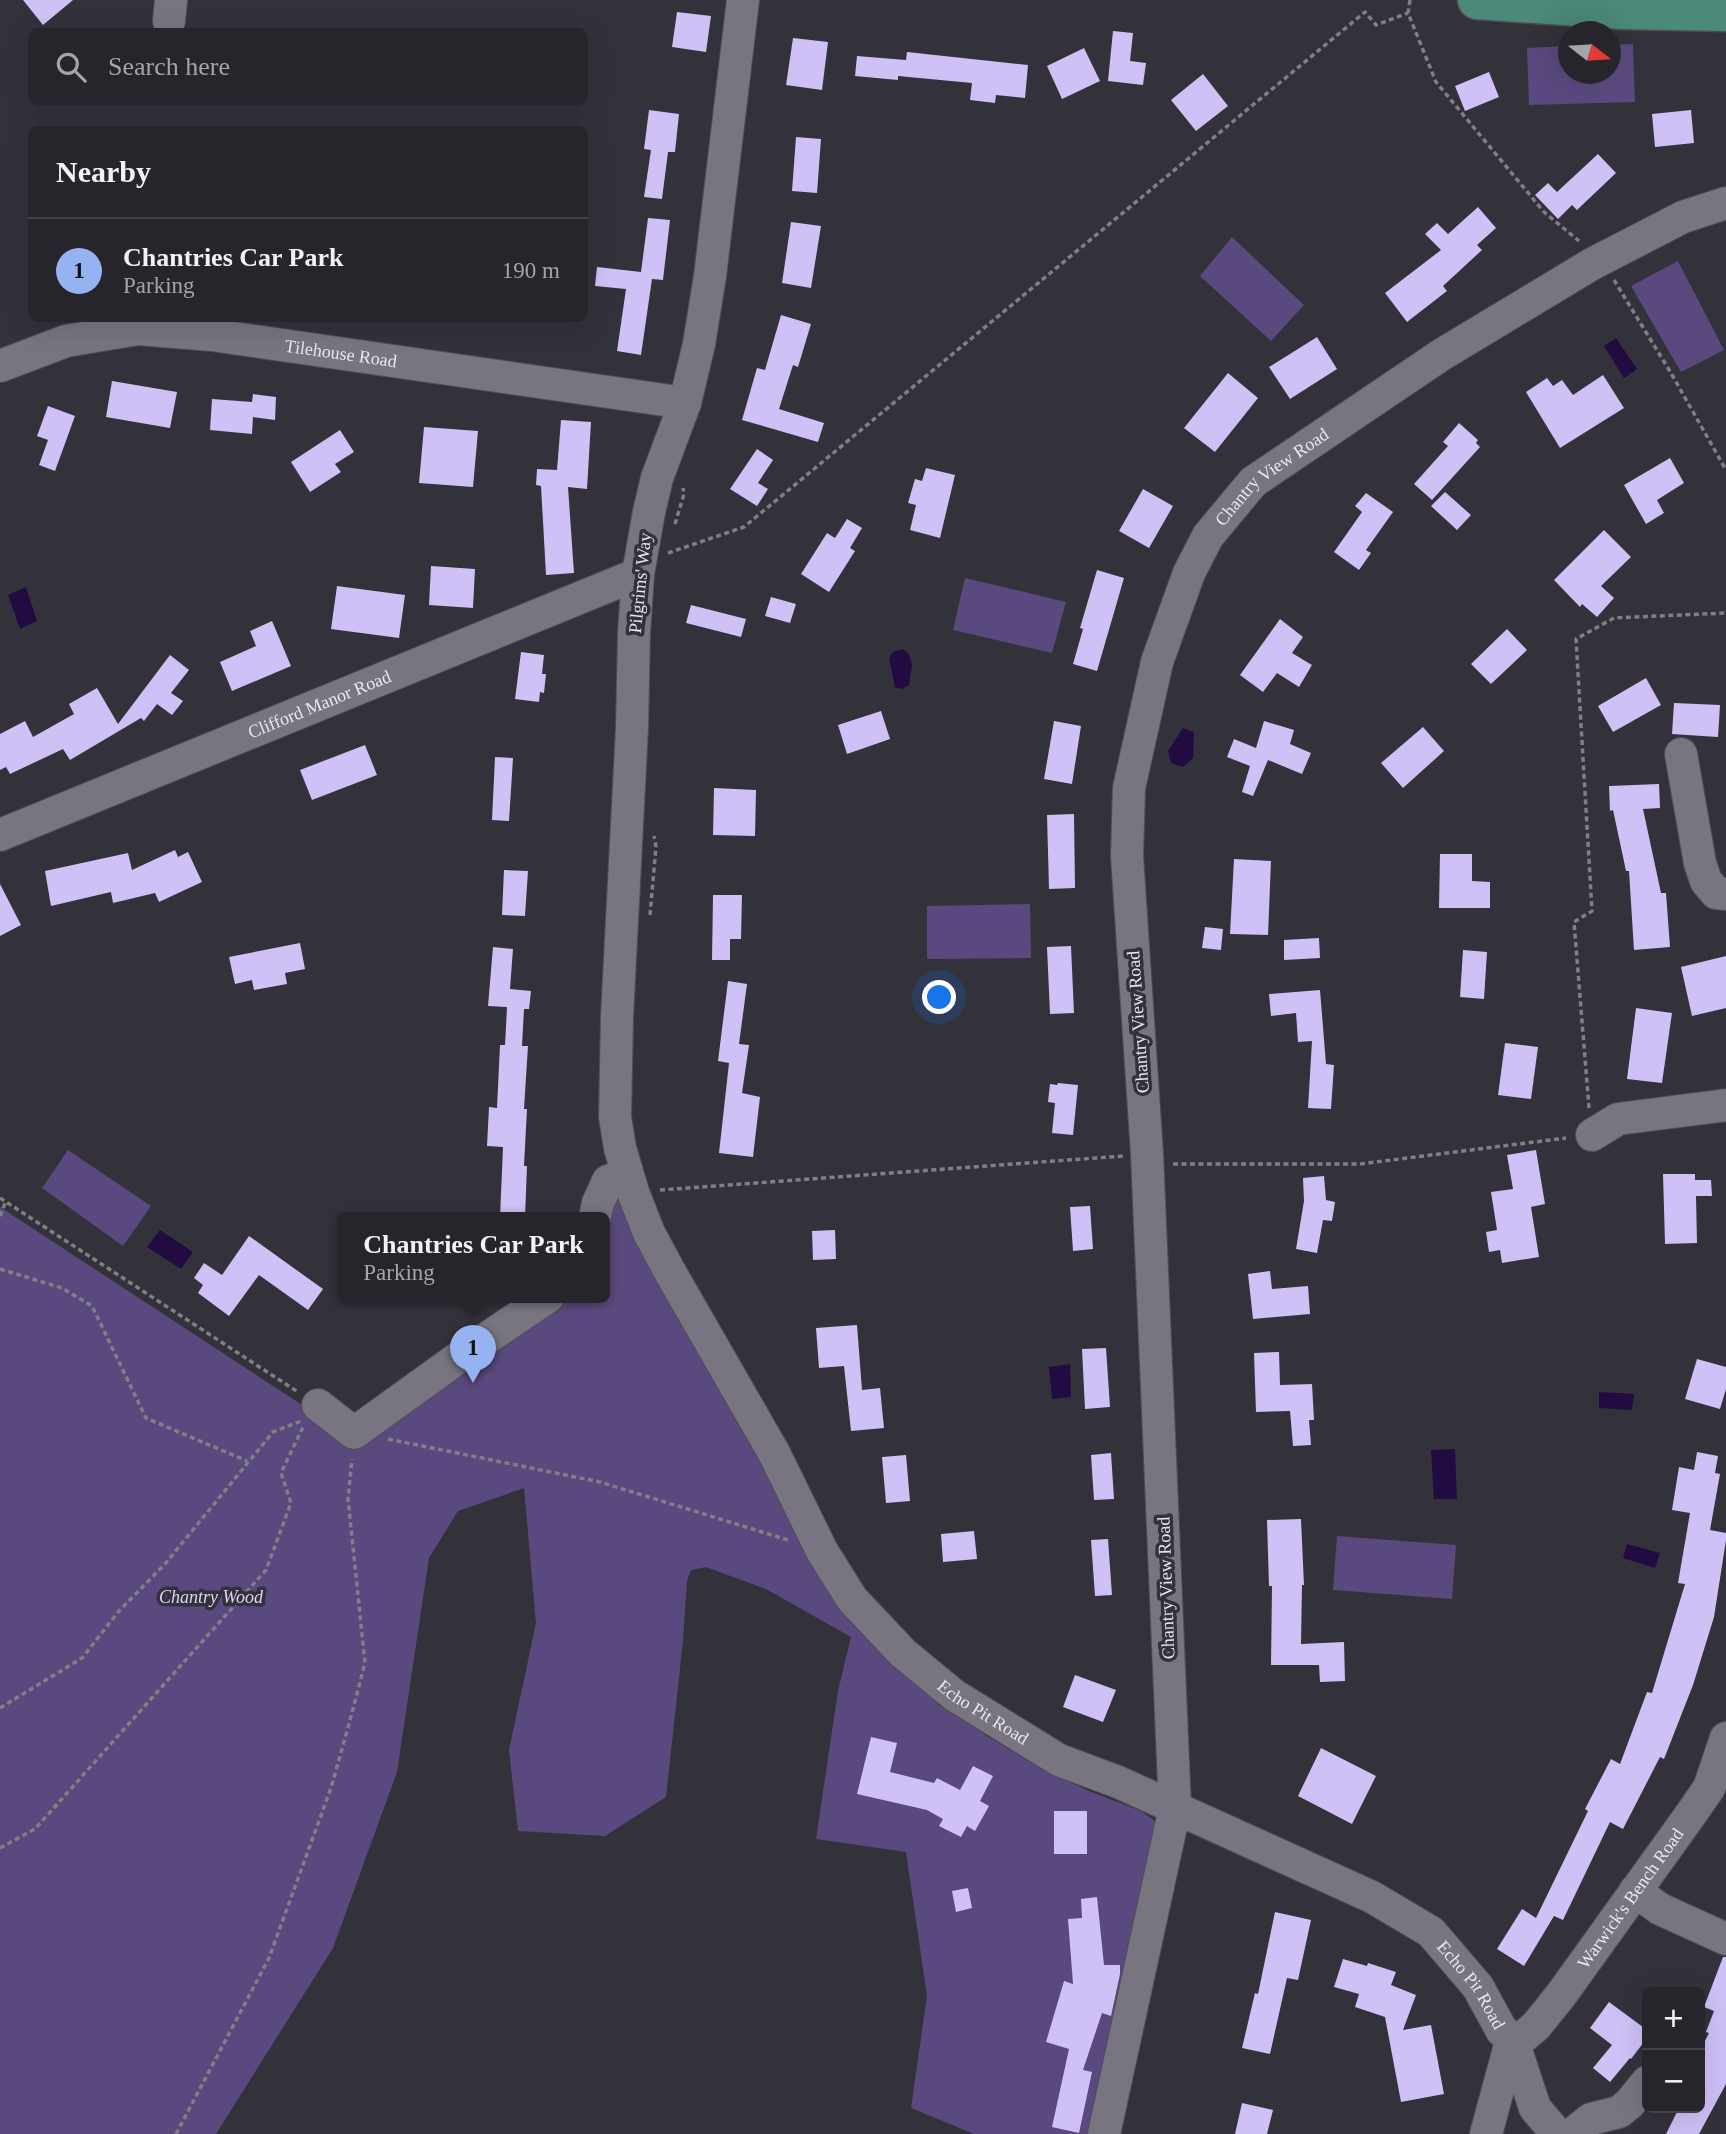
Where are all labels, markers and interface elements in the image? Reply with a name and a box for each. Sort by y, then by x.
north arrow [1558,21,1621,84]
search box [28,28,588,105]
icon: search [52,48,90,86]
text: Search here [108,52,230,81]
text: Nearby [56,155,151,188]
text: Chantries Car Park [123,243,344,272]
text: 1 [73,258,85,283]
text: 190 m [502,258,560,283]
text: Parking [123,273,195,298]
street label: Tilehouse Road [284,336,398,371]
street label: Chantry View Road [1211,424,1332,530]
street label: Pilgrims' Way [625,532,655,634]
street label: Clifford Manor Road [245,666,394,743]
street label: Chantry View Road [1123,950,1153,1094]
your location [922,980,956,1014]
popup [337,1212,610,1303]
text: Chantries Car Park [363,1230,584,1259]
text: Parking [363,1260,435,1285]
pin: 1 [450,1325,496,1383]
street label: Chantry View Road [1154,1516,1178,1660]
park label: Chantry Wood [159,1587,264,1607]
street label: Echo Pit Road [933,1676,1032,1749]
street label: Warwick's Bench Road [1573,1824,1688,1972]
street label: Echo Pit Road [1433,1937,1509,2033]
map controls [1642,1987,1705,2113]
button: + [1642,1987,1705,2050]
button: − [1642,2050,1705,2113]

